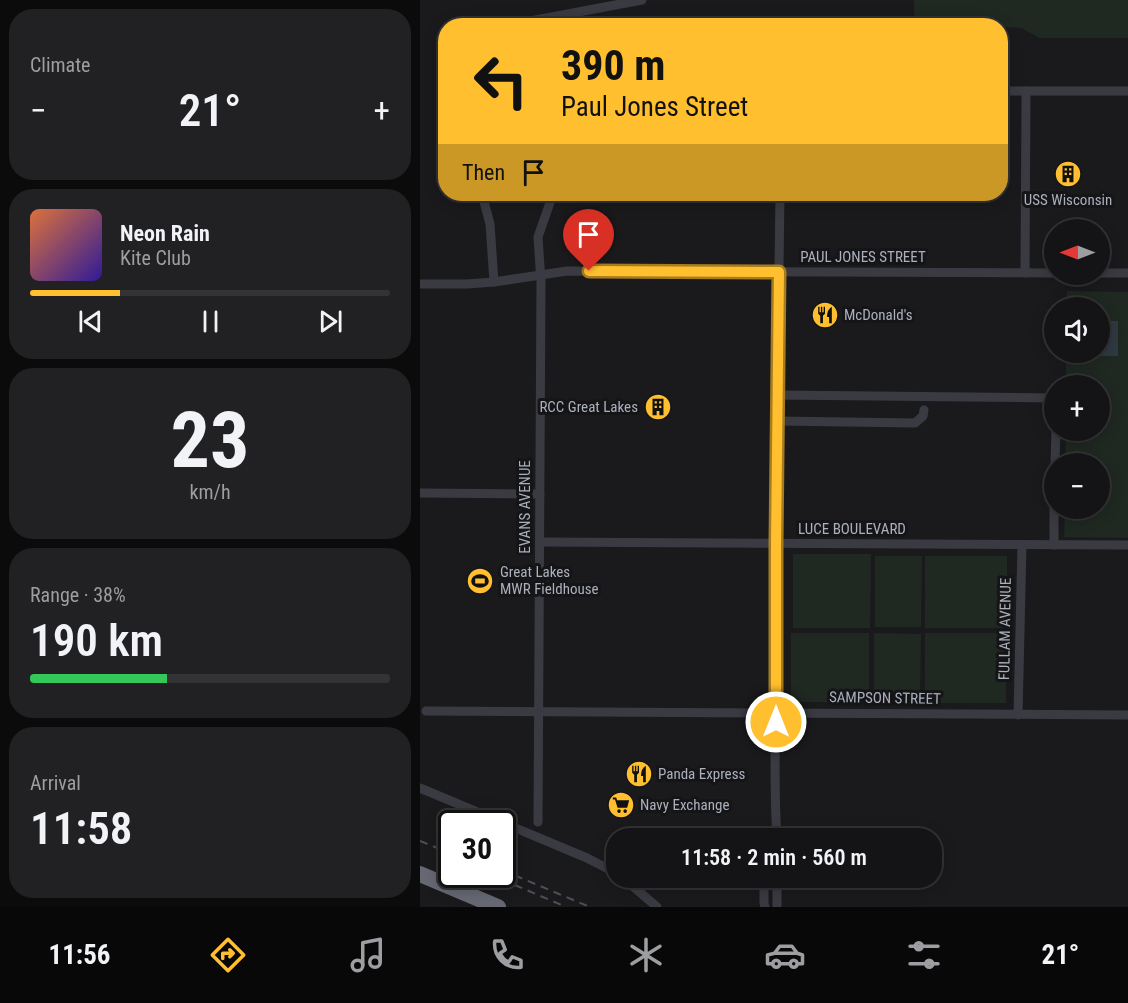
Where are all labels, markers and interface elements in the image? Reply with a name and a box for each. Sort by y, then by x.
text: 390 m [561,41,666,90]
icon: left [462,42,540,120]
text: Climate [30,53,90,77]
text: 21° [179,84,241,137]
text: − [30,91,47,130]
text: + [374,91,390,130]
text: Paul Jones Street [561,91,748,123]
icon: arrive [517,156,550,189]
building icon: USS Wisconsin [1053,159,1083,189]
text: Then [462,160,505,185]
place label: USS Wisconsin [1024,191,1112,209]
pin [563,209,614,271]
icon: arrive [572,218,605,251]
north arrow [1044,219,1110,285]
map controls [1044,219,1110,519]
text: Neon Rain [120,221,210,246]
text: Kite Club [120,246,191,270]
street label: PAUL JONES STREET [800,248,926,266]
button: sound [1044,297,1110,363]
restaurant icon: McDonald's [810,300,840,330]
icon: previous [74,305,107,338]
icon: pause [194,305,227,338]
icon: next [314,305,347,338]
place label: McDonald's [844,306,913,324]
button: + [1044,375,1110,441]
building icon: RCC Great Lakes [643,392,673,422]
text: 23 [171,395,249,486]
place label: RCC Great Lakes [539,398,638,416]
button: − [1044,453,1110,519]
street label: EVANS AVENUE [516,460,534,554]
text: km/h [189,480,231,504]
street label: LUCE BOULEVARD [798,520,906,538]
place label: Great Lakes MWR Fieldhouse [500,563,599,598]
sports icon: Great Lakes MWR Fieldhouse [465,566,495,596]
street label: FULLAM AVENUE [995,578,1015,680]
text: Range · 38% [30,583,126,607]
text: 190 km [30,614,163,667]
street label: SAMPSON STREET [829,688,941,708]
position arrow [744,690,808,754]
restaurant icon: Panda Express [624,759,654,789]
place label: Panda Express [658,765,745,783]
text: Arrival [30,771,81,795]
supermarket icon: Navy Exchange [606,790,636,820]
place label: Navy Exchange [640,796,729,814]
text: 11:58 [30,802,132,855]
speed limit sign: 30 [438,810,516,888]
text: 11:58 · 2 min · 560 m [681,845,867,870]
icon: directions [207,934,249,976]
icon: music [347,934,389,976]
icon: phone [486,934,528,976]
icon: climate [625,934,667,976]
icon: car [764,934,806,976]
icon: filters [903,934,945,976]
text: 11:56 [49,939,110,971]
text: 21° [1042,939,1079,971]

